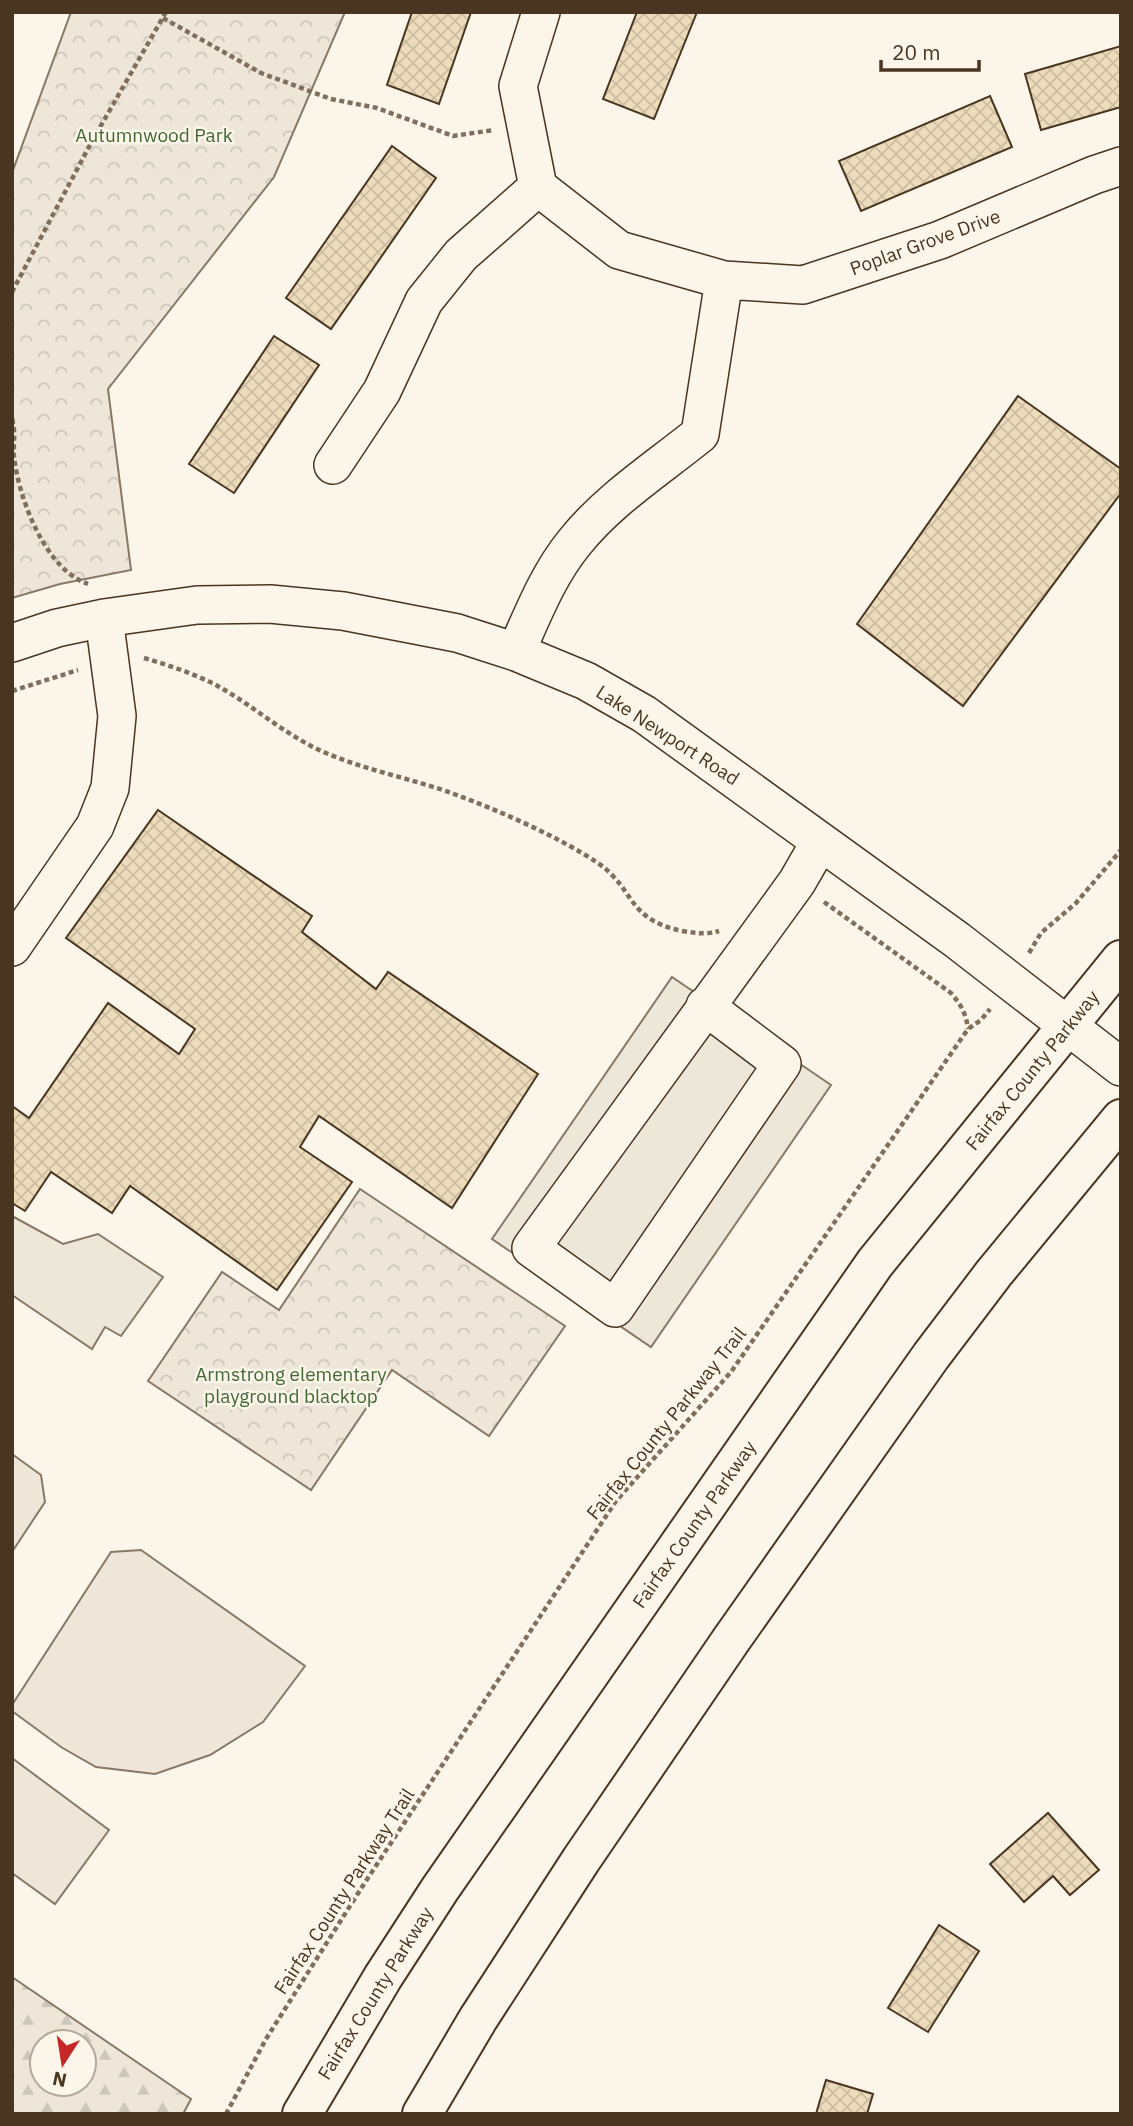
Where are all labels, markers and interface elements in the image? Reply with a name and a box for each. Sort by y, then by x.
scale bar [881,28,979,72]
text: 20 m [892,38,941,66]
park label: Autumnwood Park [75,123,233,147]
street label: Poplar Grove Drive [846,204,1004,280]
street label: Lake Newport Road [592,680,744,790]
street label: Fairfax County Parkway [960,985,1104,1155]
street label: Fairfax County Parkway Trail [581,1322,751,1524]
park label: Armstrong elementary playground blacktop [195,1362,387,1408]
street label: Fairfax County Parkway [628,1436,760,1612]
street label: Fairfax County Parkway Trail [269,1784,419,1998]
street label: Fairfax County Parkway [313,1902,437,2084]
north arrow [28,2028,98,2098]
text: N [50,2066,69,2093]

